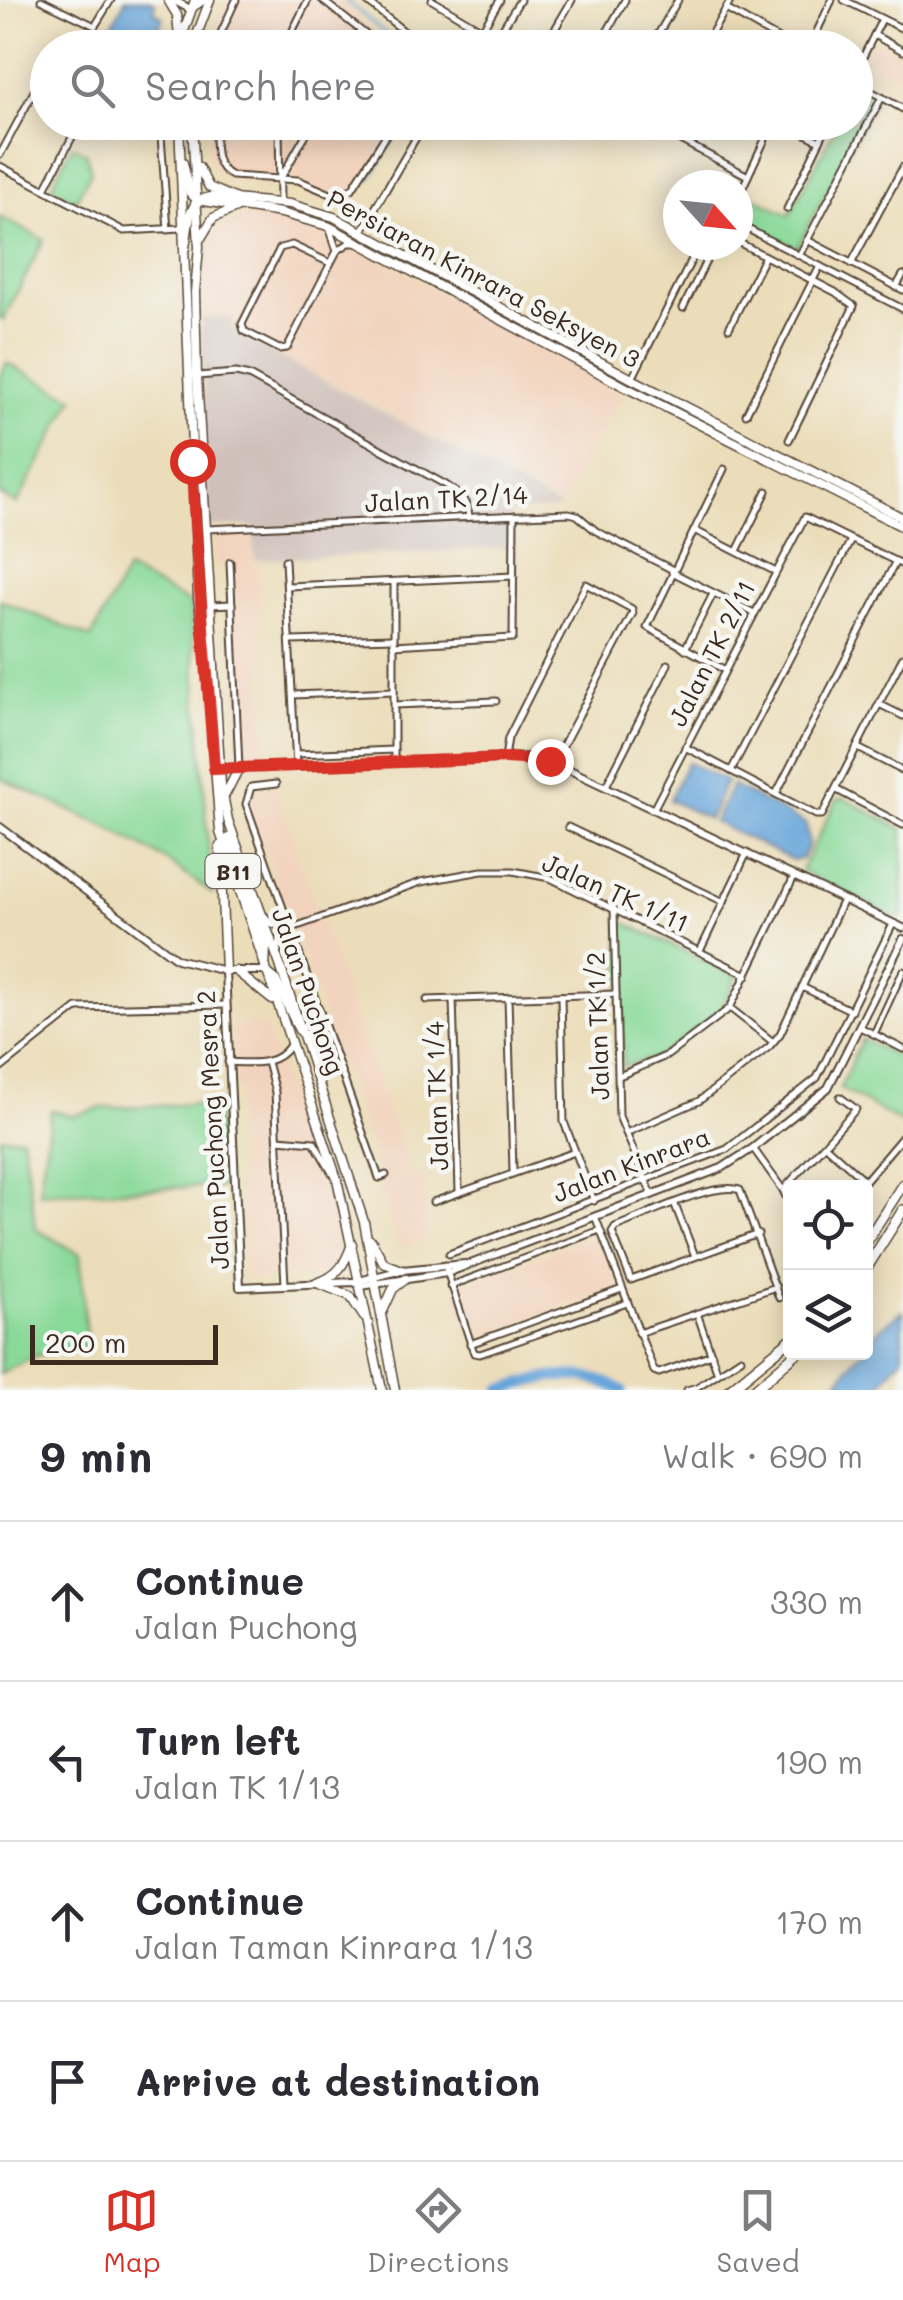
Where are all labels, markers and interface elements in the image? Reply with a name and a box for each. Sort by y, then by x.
search box [30,30,873,140]
icon: search [65,58,120,113]
text: Search here [145,60,376,110]
north arrow [663,170,753,260]
street label: Persiaran Kinrara Seksyen 3 [322,182,646,375]
route start [170,439,216,485]
street label: Jalan TK 2/14 [364,478,529,518]
street label: Jalan TK 2/11 [661,575,761,731]
route end [528,739,574,785]
street label: Jalan TK 1/11 [538,846,694,938]
road number: B11 [206,854,260,888]
street label: Jalan Puchong [266,904,352,1078]
street label: Jalan TK 1/2 [578,951,616,1101]
street label: Jalan Puchong Mesra 2 [189,990,235,1270]
street label: Jalan TK 1/4 [417,1021,455,1171]
street label: Jalan Kinrara [548,1119,714,1209]
map controls [783,1180,873,1360]
button: locate [783,1180,873,1270]
button: layers [783,1270,873,1360]
scale bar [30,1320,218,1364]
text: 200 m [45,1324,126,1360]
text: 9 min [40,1428,152,1483]
text: Walk · 690 m [662,1434,863,1476]
text: Continue [135,1555,304,1605]
icon: ahead [40,1574,95,1629]
text: 330 m [770,1580,863,1622]
text: Jalan Puchong [135,1605,358,1647]
text: Turn left [135,1715,301,1765]
icon: left [40,1734,95,1789]
text: 190 m [774,1740,863,1782]
text: Jalan TK 1/13 [135,1765,340,1807]
text: Continue [135,1875,304,1925]
icon: ahead [40,1894,95,1949]
text: 170 m [775,1900,863,1942]
text: Jalan Taman Kinrara 1/13 [135,1925,533,1967]
icon: arrive [40,2054,95,2109]
text: Arrive at destination [135,2056,540,2106]
tab: Map [103,2183,160,2279]
tab: Directions [367,2183,510,2279]
tab: Saved [716,2183,800,2279]

